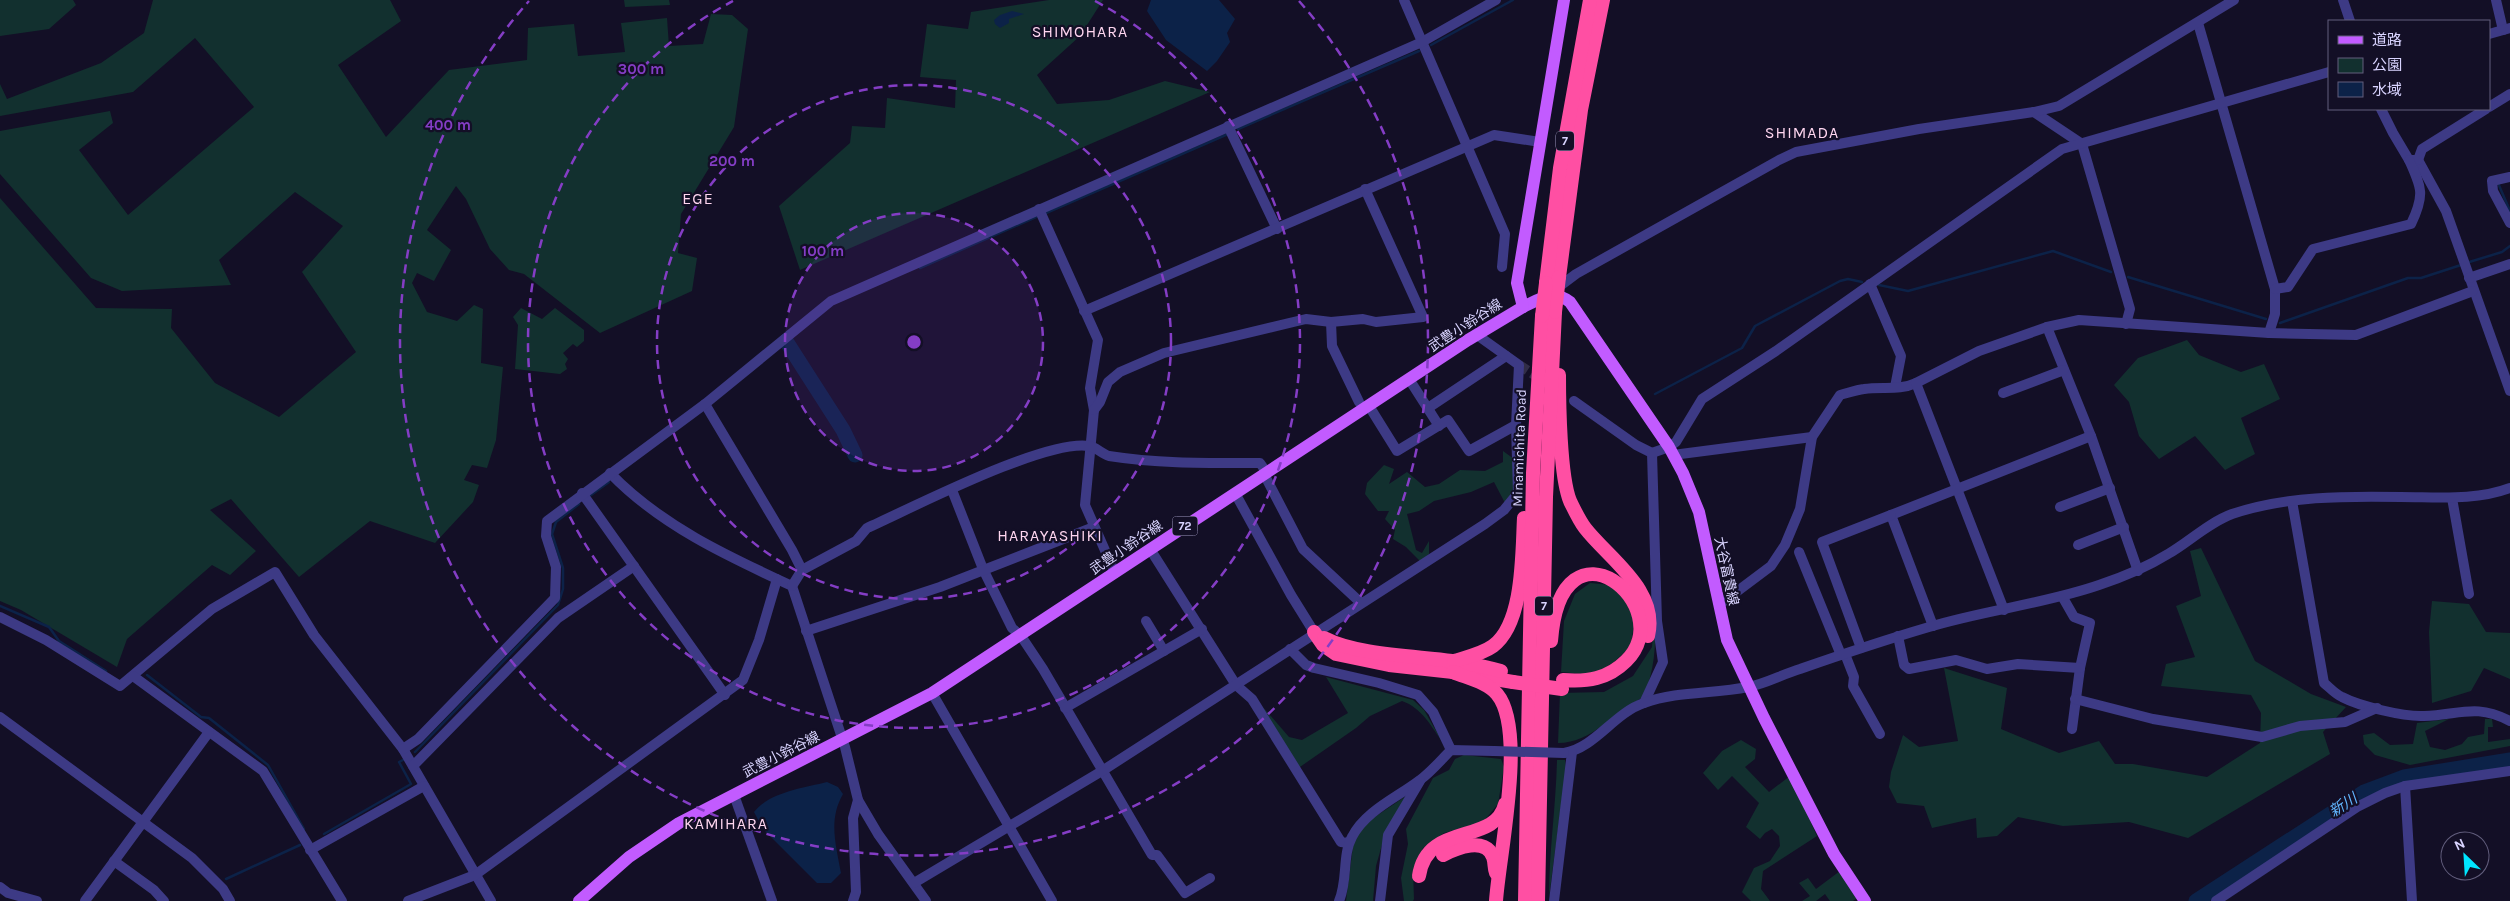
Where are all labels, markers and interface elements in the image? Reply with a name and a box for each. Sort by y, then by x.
legend [2328,20,2490,110]
district label: SHIMOHARA [1032,22,1128,41]
text: 道路 [2372,31,2402,49]
text: 公園 [2372,56,2402,74]
text: 300 m [618,60,664,78]
text: 水域 [2372,81,2402,99]
text: 400 m [425,116,471,134]
district label: SHIMADA [1765,123,1839,142]
road number: 7 [1556,132,1574,150]
text: 200 m [709,152,755,170]
district label: EGE [682,189,714,208]
text: 100 m [802,242,844,260]
street label: 武豊小鈴谷線 [1425,295,1505,355]
centre of rings [905,333,923,351]
street label: Minamichita Road [1509,389,1530,507]
road number: 72 [1172,516,1198,536]
street label: 武豊小鈴谷線 [1087,517,1166,578]
district label: HARAYASHIKI [997,526,1103,545]
street label: 大谷富貴線 [1711,535,1742,607]
road number: 7 [1535,596,1553,616]
street label: 武豊小鈴谷線 [740,728,823,781]
water label: 新川 [2326,788,2362,821]
district label: KAMIHARA [684,814,768,833]
north arrow [2440,831,2490,881]
text: N [2452,835,2468,854]

